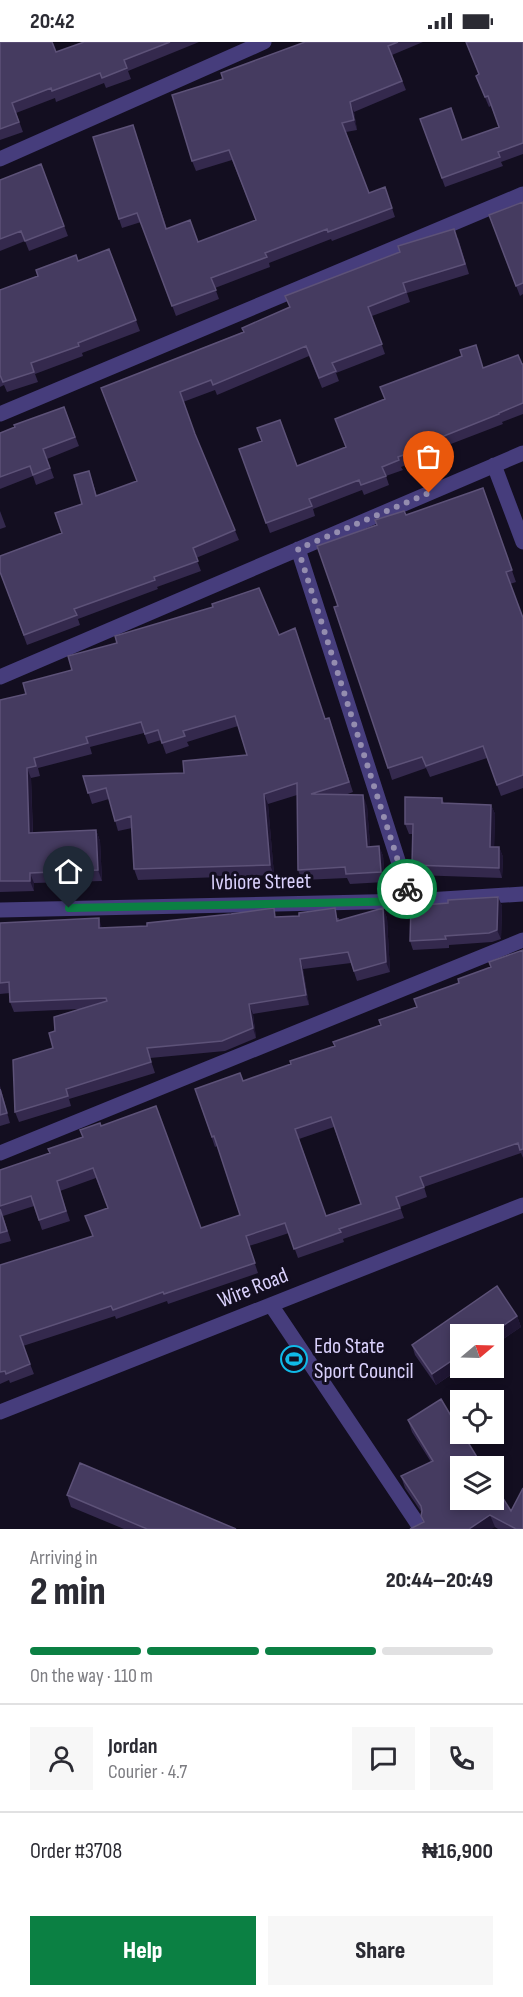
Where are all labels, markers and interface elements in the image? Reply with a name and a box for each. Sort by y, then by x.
text: 20:42 [30,8,75,35]
pin [403,431,454,493]
icon: bag [412,440,445,473]
pin [43,846,94,908]
icon: home [52,855,85,888]
courier [377,859,437,919]
street label: Ivbiore Street [211,868,312,896]
icon: bike [391,873,424,906]
street label: Wire Road [214,1262,292,1314]
north arrow [450,1324,504,1378]
map controls [450,1324,504,1510]
place label: Edo State Sport Council [314,1333,414,1385]
sports icon: Edo State Sport Council [279,1344,309,1374]
button: locate [450,1390,504,1444]
button: layers [450,1456,504,1510]
text: Arriving in [30,1546,98,1570]
text: 20:44–20:49 [386,1567,493,1594]
text: 2 min [30,1569,106,1616]
text: On the way · 110 m [30,1664,153,1688]
button: person [30,1727,93,1790]
button: chat [352,1727,415,1790]
button: phone [430,1727,493,1790]
text: Jordan [108,1733,157,1760]
text: Courier · 4.7 [108,1760,187,1784]
text: Order #3708 [30,1838,122,1865]
text: ₦16,900 [422,1838,493,1865]
button: Help [30,1916,256,1985]
button: Share [268,1916,493,1985]

